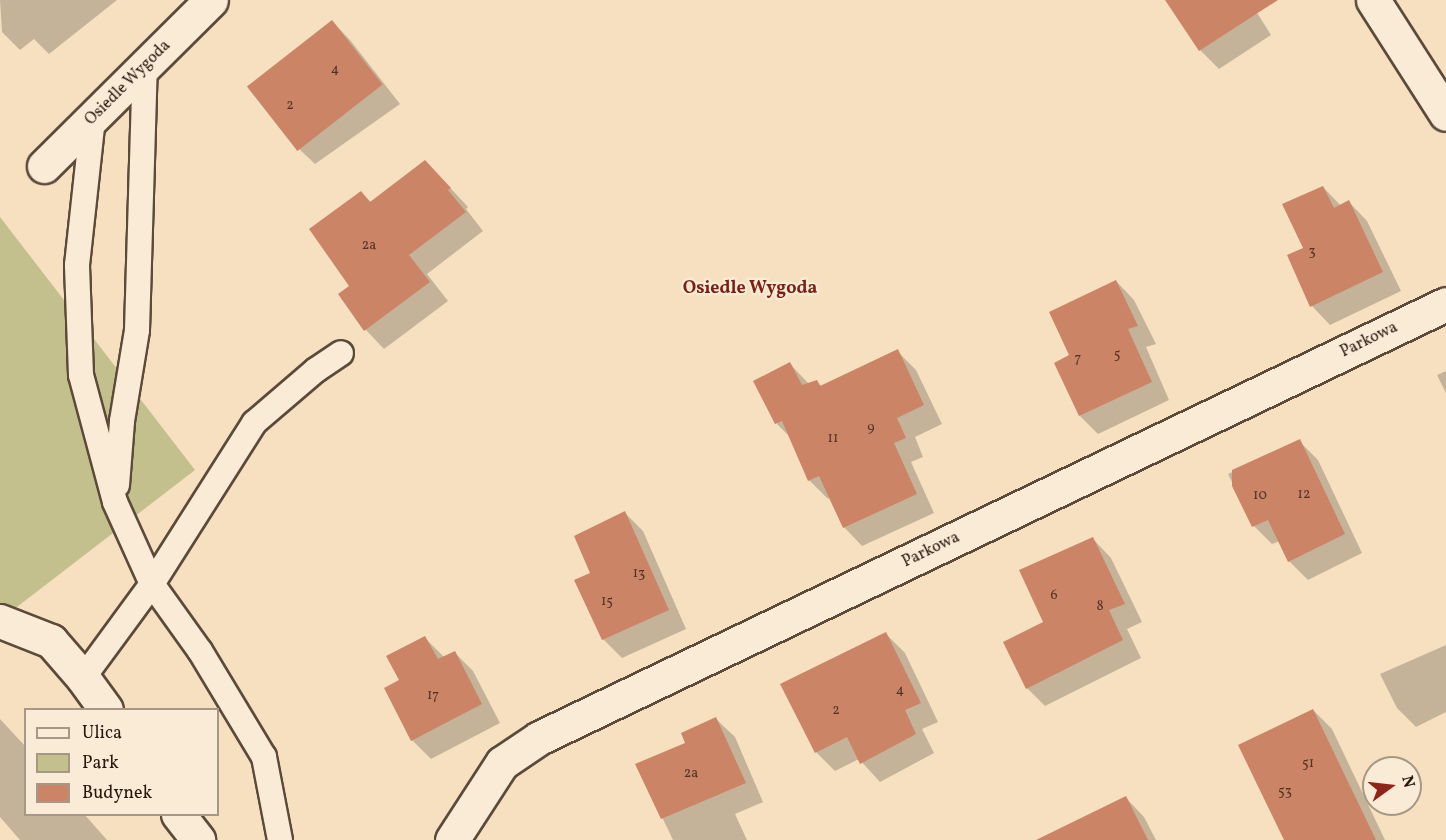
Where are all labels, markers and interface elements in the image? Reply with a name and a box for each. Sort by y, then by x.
street label: Osiedle Wygoda [81,36,175,130]
house number: 4 [331,62,339,78]
house number: 2 [286,98,294,114]
house number: 2a [362,238,376,254]
house number: 3 [1308,244,1316,260]
district label: Osiedle Wygoda [683,278,817,300]
street label: Parkowa [1337,318,1401,362]
house number: 5 [1114,347,1120,363]
house number: 7 [1075,351,1081,367]
house number: 9 [867,420,875,436]
house number: 11 [828,431,838,447]
house number: 12 [1298,487,1310,503]
house number: 10 [1253,488,1267,504]
street label: Parkowa [899,528,963,572]
house number: 13 [633,566,645,582]
house number: 6 [1050,588,1058,604]
house number: 15 [601,594,613,610]
house number: 8 [1096,599,1104,615]
house number: 4 [896,683,904,699]
house number: 17 [427,688,439,704]
house number: 2 [832,703,840,719]
legend [24,708,219,816]
text: Ulica [82,721,122,746]
text: Park [82,751,119,776]
house number: 51 [1302,756,1314,772]
north arrow [1362,756,1422,816]
house number: 2a [684,766,698,782]
text: N [1395,773,1420,790]
text: Budynek [82,781,152,806]
house number: 53 [1278,784,1292,800]

